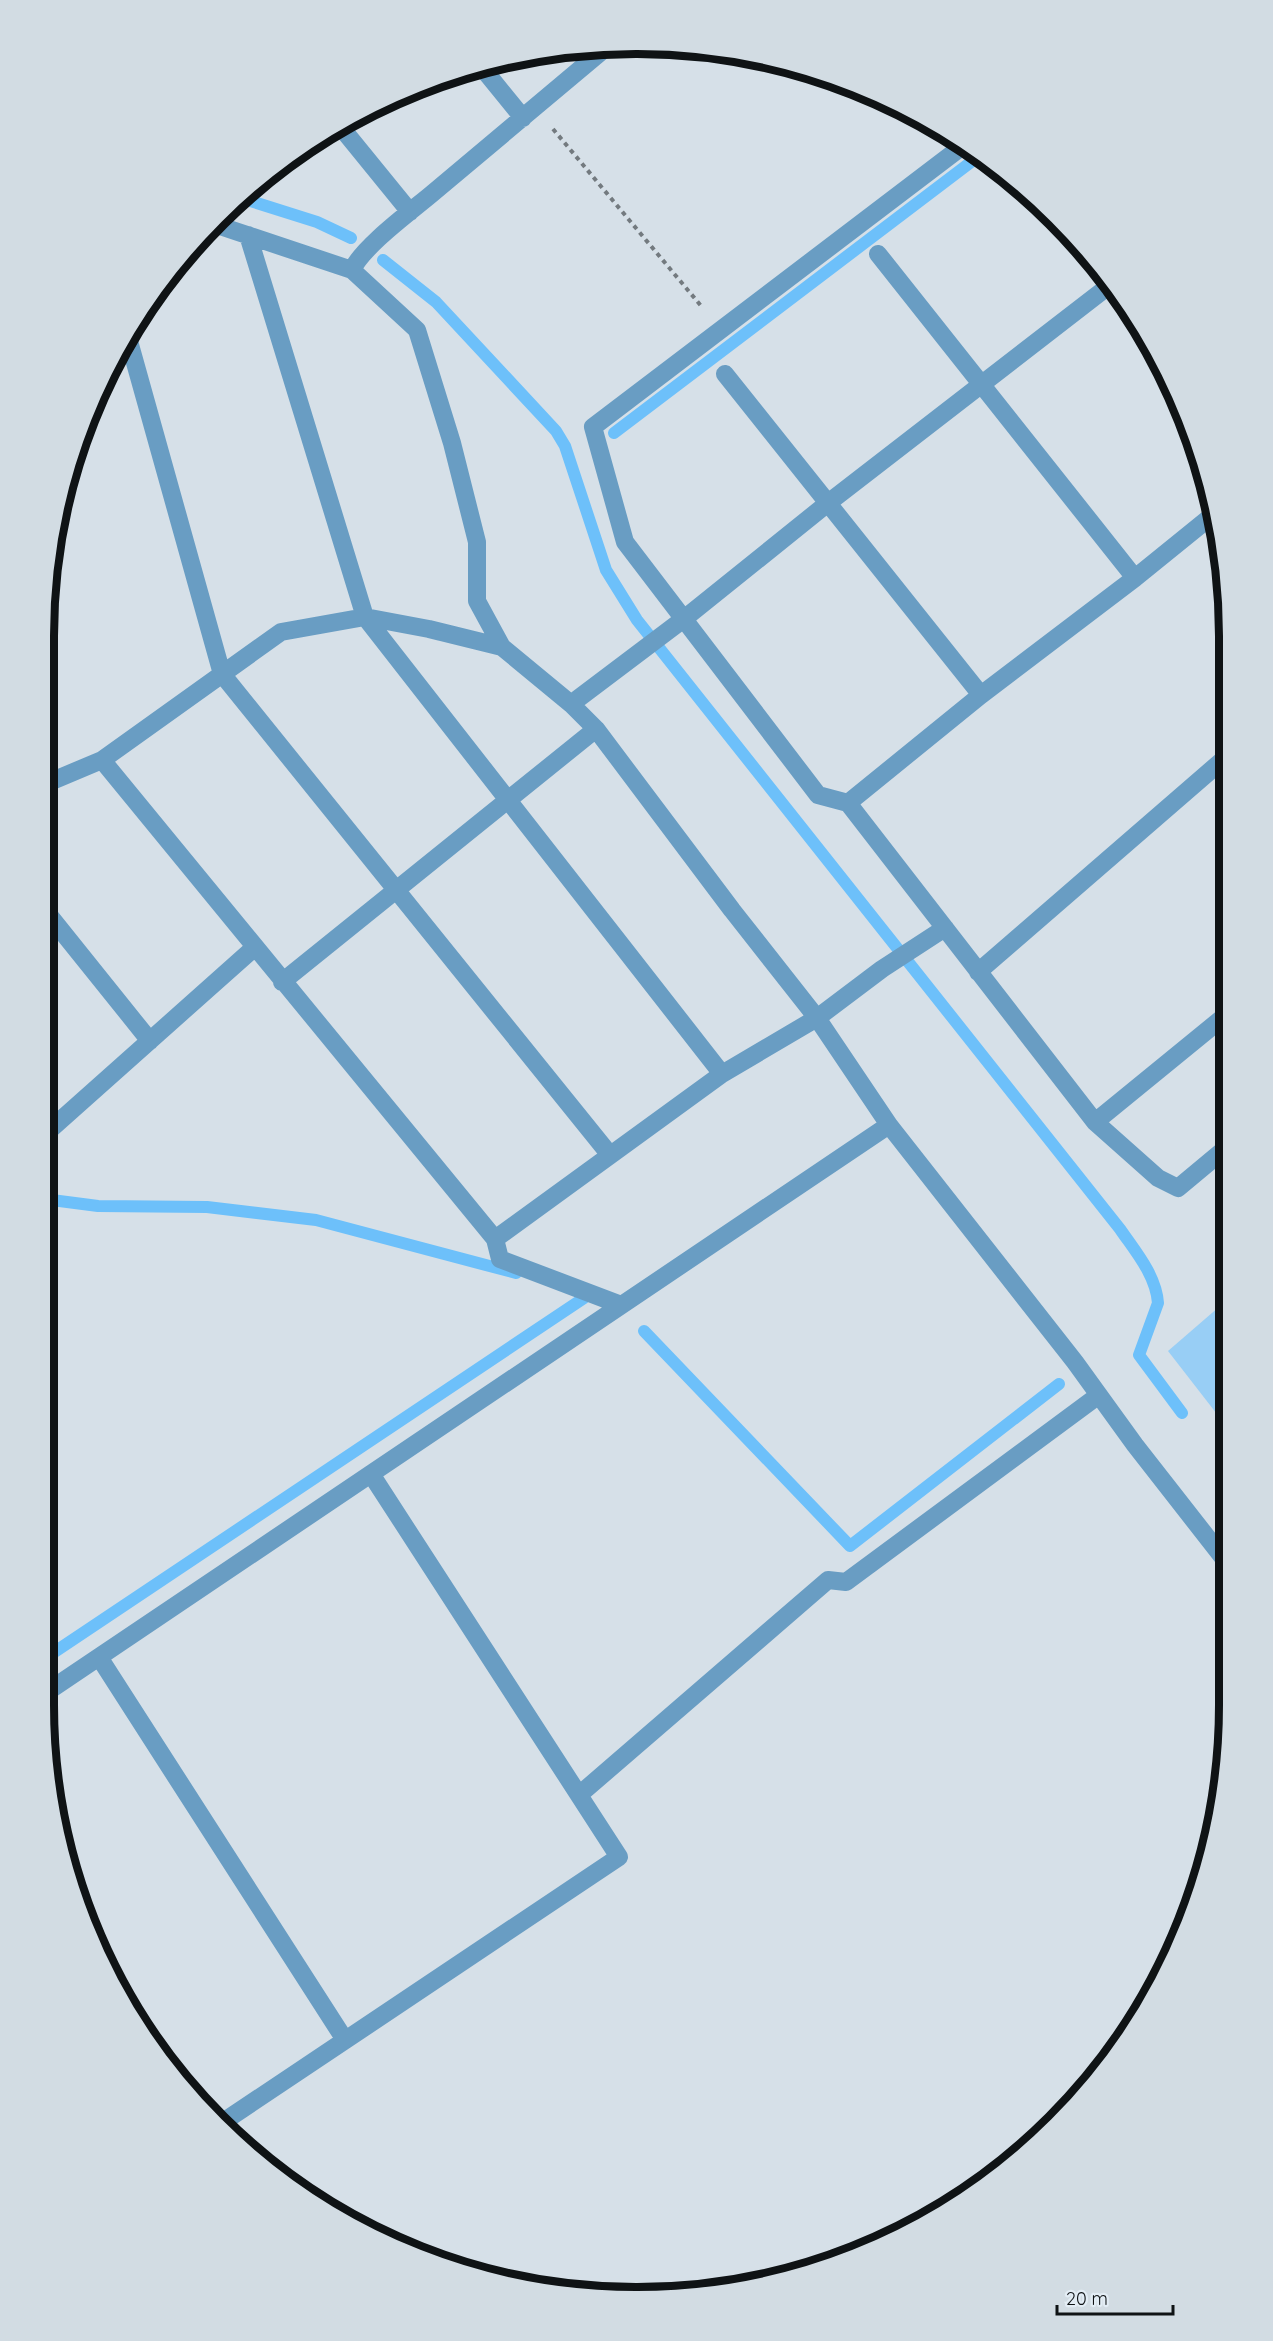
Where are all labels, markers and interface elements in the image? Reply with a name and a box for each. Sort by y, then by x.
scale bar [1057,2278,1172,2316]
text: 20 m [1066,2287,1108,2310]

